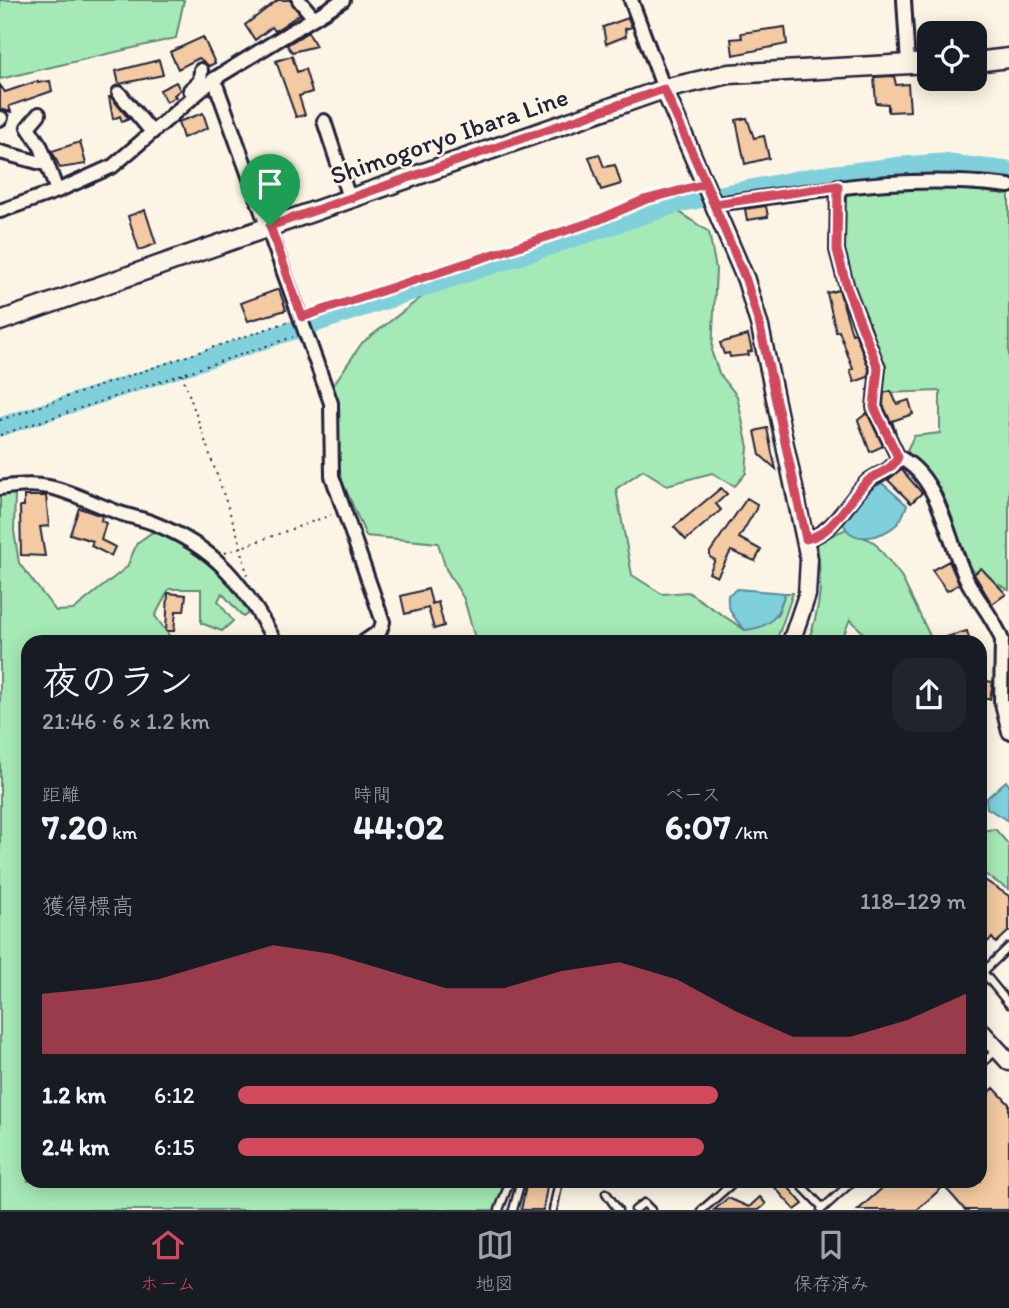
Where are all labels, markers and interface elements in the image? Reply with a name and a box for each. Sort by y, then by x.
map controls [917,21,987,91]
button: locate [917,21,987,91]
street label: Shimogoryo Ibara Line [326,80,572,192]
pin [240,154,300,226]
icon: arrive [251,165,289,203]
text: 夜のラン [42,658,194,704]
button: share [892,658,966,732]
text: 21:46 · 6 × 1.2 km [42,707,210,735]
text: 距離 [42,783,80,806]
text: 時間 [353,783,391,806]
text: ペース [665,783,721,806]
text: 7.20 [42,806,108,848]
text: 44:02 [353,806,444,848]
text: 6:07 [665,806,731,848]
text: km [108,821,137,844]
text: /km [731,821,768,844]
text: 118–129 m [860,887,966,915]
text: 獲得標高 [42,892,134,920]
text: 1.2 km [42,1081,106,1109]
text: 6:12 [154,1081,195,1109]
text: 2.4 km [42,1133,109,1161]
text: 6:15 [154,1133,195,1161]
tab: ホーム [140,1226,196,1295]
tab: 地図 [476,1226,514,1295]
tab: 保存済み [793,1226,869,1295]

